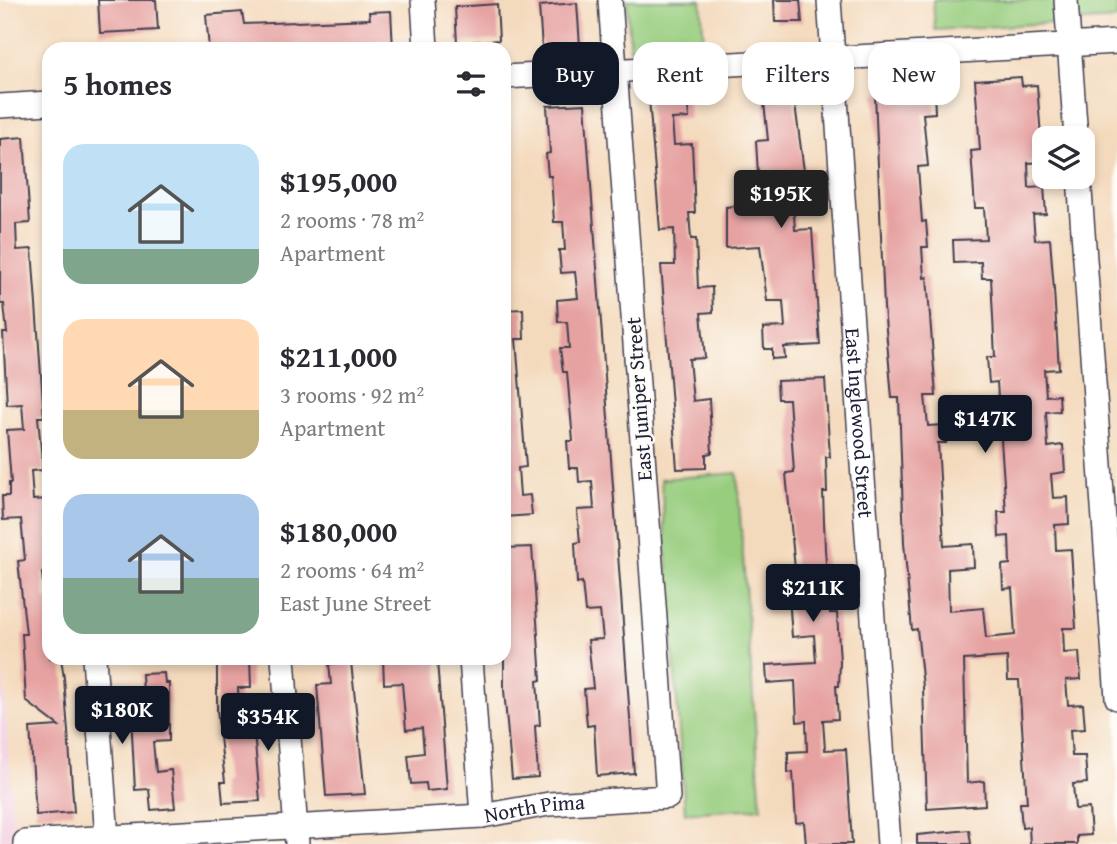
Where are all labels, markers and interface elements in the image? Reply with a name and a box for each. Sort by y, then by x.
chip: Buy [532,42,619,105]
chip: Rent [633,42,728,105]
chip: Filters [742,42,854,105]
chip: New [868,42,960,105]
text: 5 homes [63,62,172,106]
icon: filters [452,65,490,103]
map controls [1032,126,1095,189]
button: layers [1032,126,1095,189]
text: $195,000 [280,159,397,203]
pin: $195K [732,170,830,230]
icon: home [119,172,203,256]
text: $195K [750,176,812,209]
text: 2 rooms · 78 m² [280,203,424,236]
text: Apartment [280,236,385,269]
street label: East Juniper Street [617,315,660,482]
street label: East Inglewood Street [837,327,882,520]
text: $211,000 [280,334,397,378]
icon: home [119,347,203,431]
text: 3 rooms · 92 m² [280,378,424,411]
pin: $147K [936,396,1034,455]
text: $147K [954,401,1016,434]
text: Apartment [280,411,385,444]
text: $180,000 [280,509,397,553]
icon: home [119,522,203,606]
text: 2 rooms · 64 m² [280,553,424,586]
pin: $211K [764,564,862,624]
text: $211K [782,570,844,603]
text: East June Street [280,586,431,619]
pin: $180K [73,686,171,746]
text: $180K [91,692,153,725]
pin: $354K [219,694,317,753]
text: $354K [237,699,299,732]
street label: North Pima [482,786,586,830]

